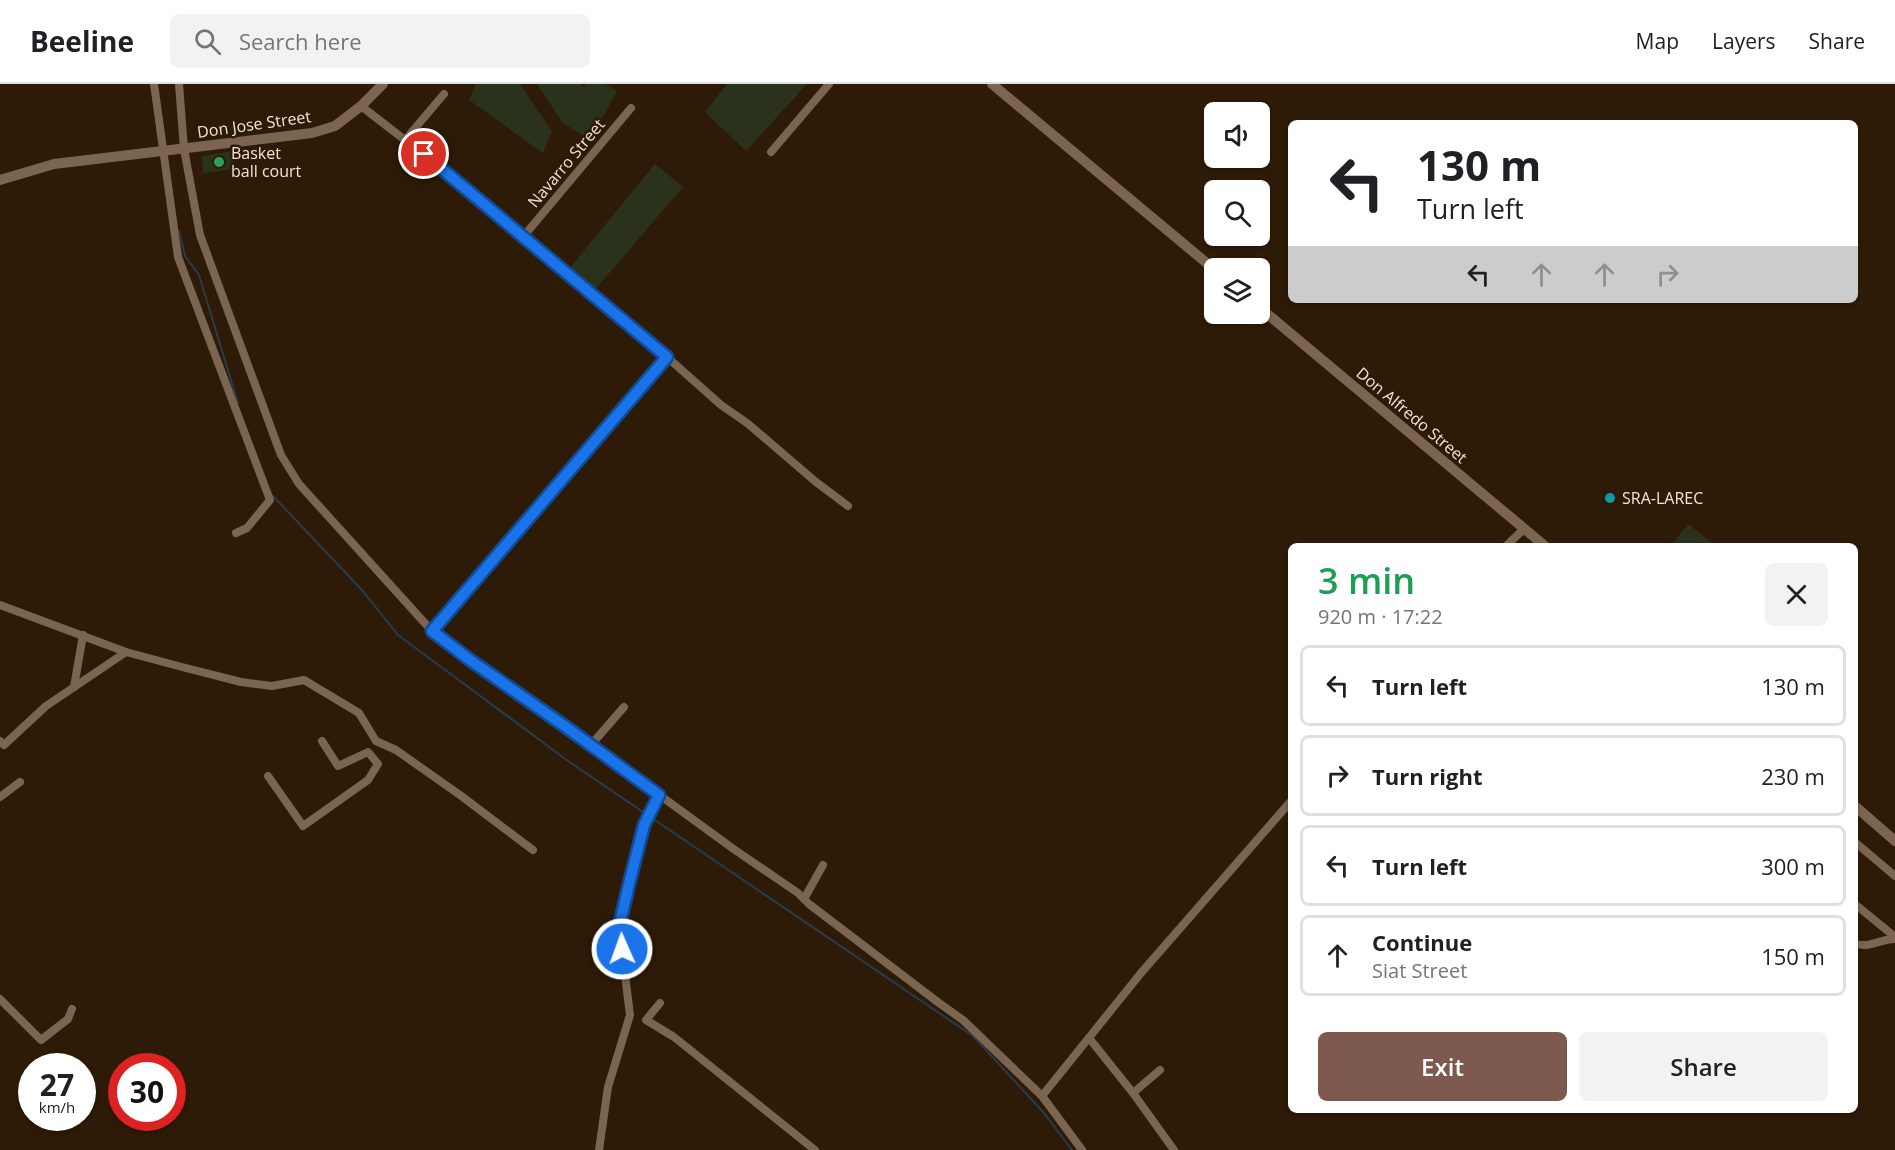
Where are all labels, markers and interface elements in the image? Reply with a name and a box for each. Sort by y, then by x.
search box [170,14,590,68]
text: Beeline [30,22,134,60]
icon: search [191,25,224,58]
text: Search here [239,26,362,56]
text: Map [1636,27,1679,55]
text: Layers [1712,27,1776,55]
text: Share [1809,27,1865,55]
map controls [1204,102,1270,324]
button: sound [1204,102,1270,168]
street label: Don Jose Street [196,105,313,143]
street label: Navarro Street [522,114,610,212]
pin [398,128,449,179]
text: 130 m [1417,136,1541,193]
icon: arrive [407,137,440,170]
place label: Basket ball court [231,142,302,182]
icon: left [1318,144,1396,222]
marker: Basket ball court [212,155,226,169]
button: search [1204,180,1270,246]
text: Turn left [1417,190,1524,227]
button: layers [1204,258,1270,324]
icon: left [1462,258,1495,291]
icon: ahead [1525,258,1558,291]
icon: ahead [1588,258,1621,291]
icon: right [1651,258,1684,291]
street label: Don Alfredo Street [1352,362,1472,468]
place label: SRA-LAREC [1622,487,1703,509]
marker: SRA-LAREC [1603,491,1617,505]
text: 3 min [1318,556,1415,605]
button: close [1765,563,1828,626]
text: 920 m · 17:22 [1318,603,1443,630]
icon: left [1321,669,1354,702]
text: Turn left [1372,671,1467,701]
text: 130 m [1761,671,1825,701]
icon: right [1321,759,1354,792]
text: Turn right [1372,761,1483,791]
text: 230 m [1761,761,1825,791]
icon: left [1321,849,1354,882]
text: Turn left [1372,851,1467,881]
text: 300 m [1761,851,1825,881]
position arrow [590,917,654,981]
text: Continue [1372,927,1472,957]
icon: ahead [1321,939,1354,972]
text: 150 m [1761,941,1825,971]
text: Siat Street [1372,957,1467,984]
button: Exit [1318,1032,1567,1101]
button: Share [1579,1032,1828,1101]
speed limit sign: 30 [108,1053,186,1131]
text: 27 [40,1064,74,1105]
text: km/h [39,1097,75,1117]

